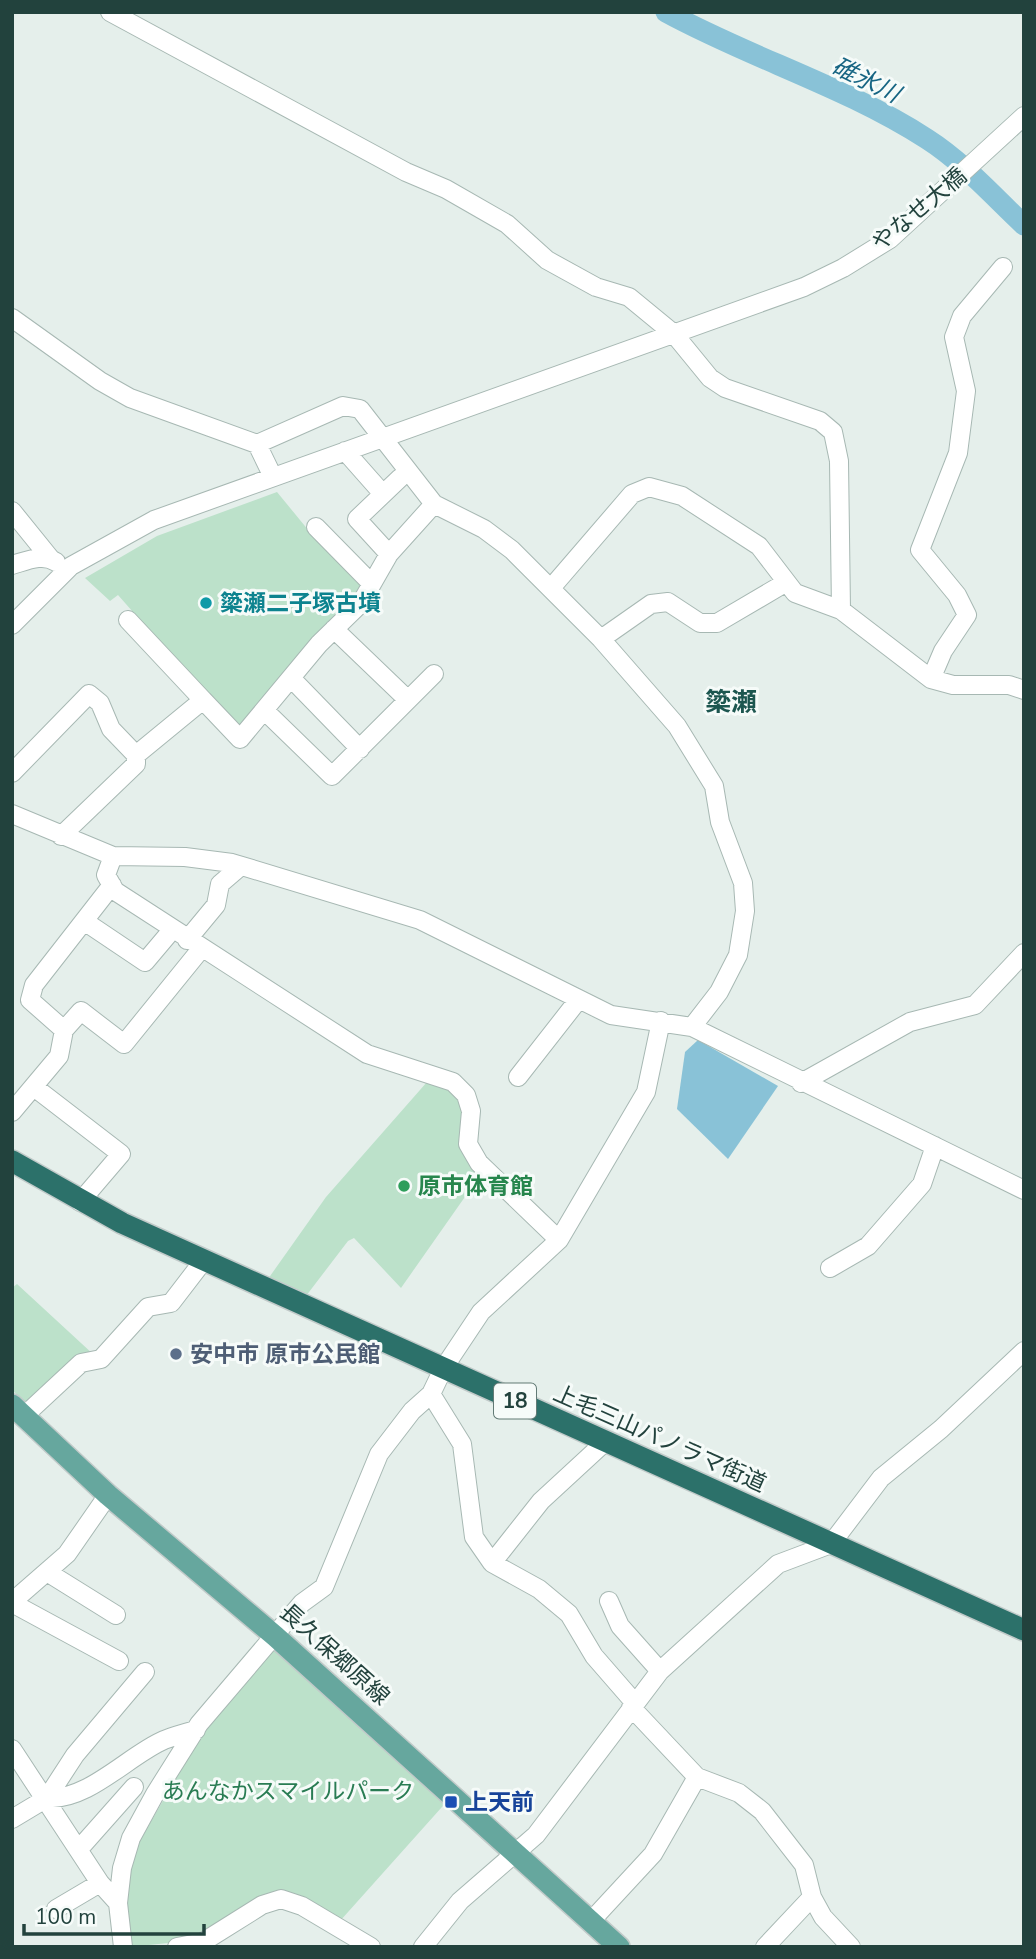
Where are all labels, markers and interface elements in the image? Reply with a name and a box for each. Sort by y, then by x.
water label: 碓氷川 [827,50,908,111]
street label: やなせ大橋 [865,161,973,258]
place label: 簗瀬二子塚古墳 [220,588,381,619]
marker: 簗瀬二子塚古墳 [198,595,214,611]
district label: 簗瀬 [705,685,757,720]
place label: 原市体育館 [418,1171,533,1202]
marker: 原市体育館 [396,1178,412,1194]
place label: 安中市 原市公民館 [190,1339,380,1370]
marker: 安中市 原市公民館 [168,1346,184,1362]
street label: 上毛三山パノラマ街道 [548,1378,771,1499]
road number: 18 [494,1384,536,1418]
street label: 長久保郷原線 [273,1597,396,1712]
park label: あんなかスマイルパーク [162,1776,414,1807]
place label: 上天前 [465,1787,534,1818]
marker: 上天前 [443,1794,459,1810]
scale bar [24,1892,205,1936]
text: 100 m [35,1903,96,1931]

